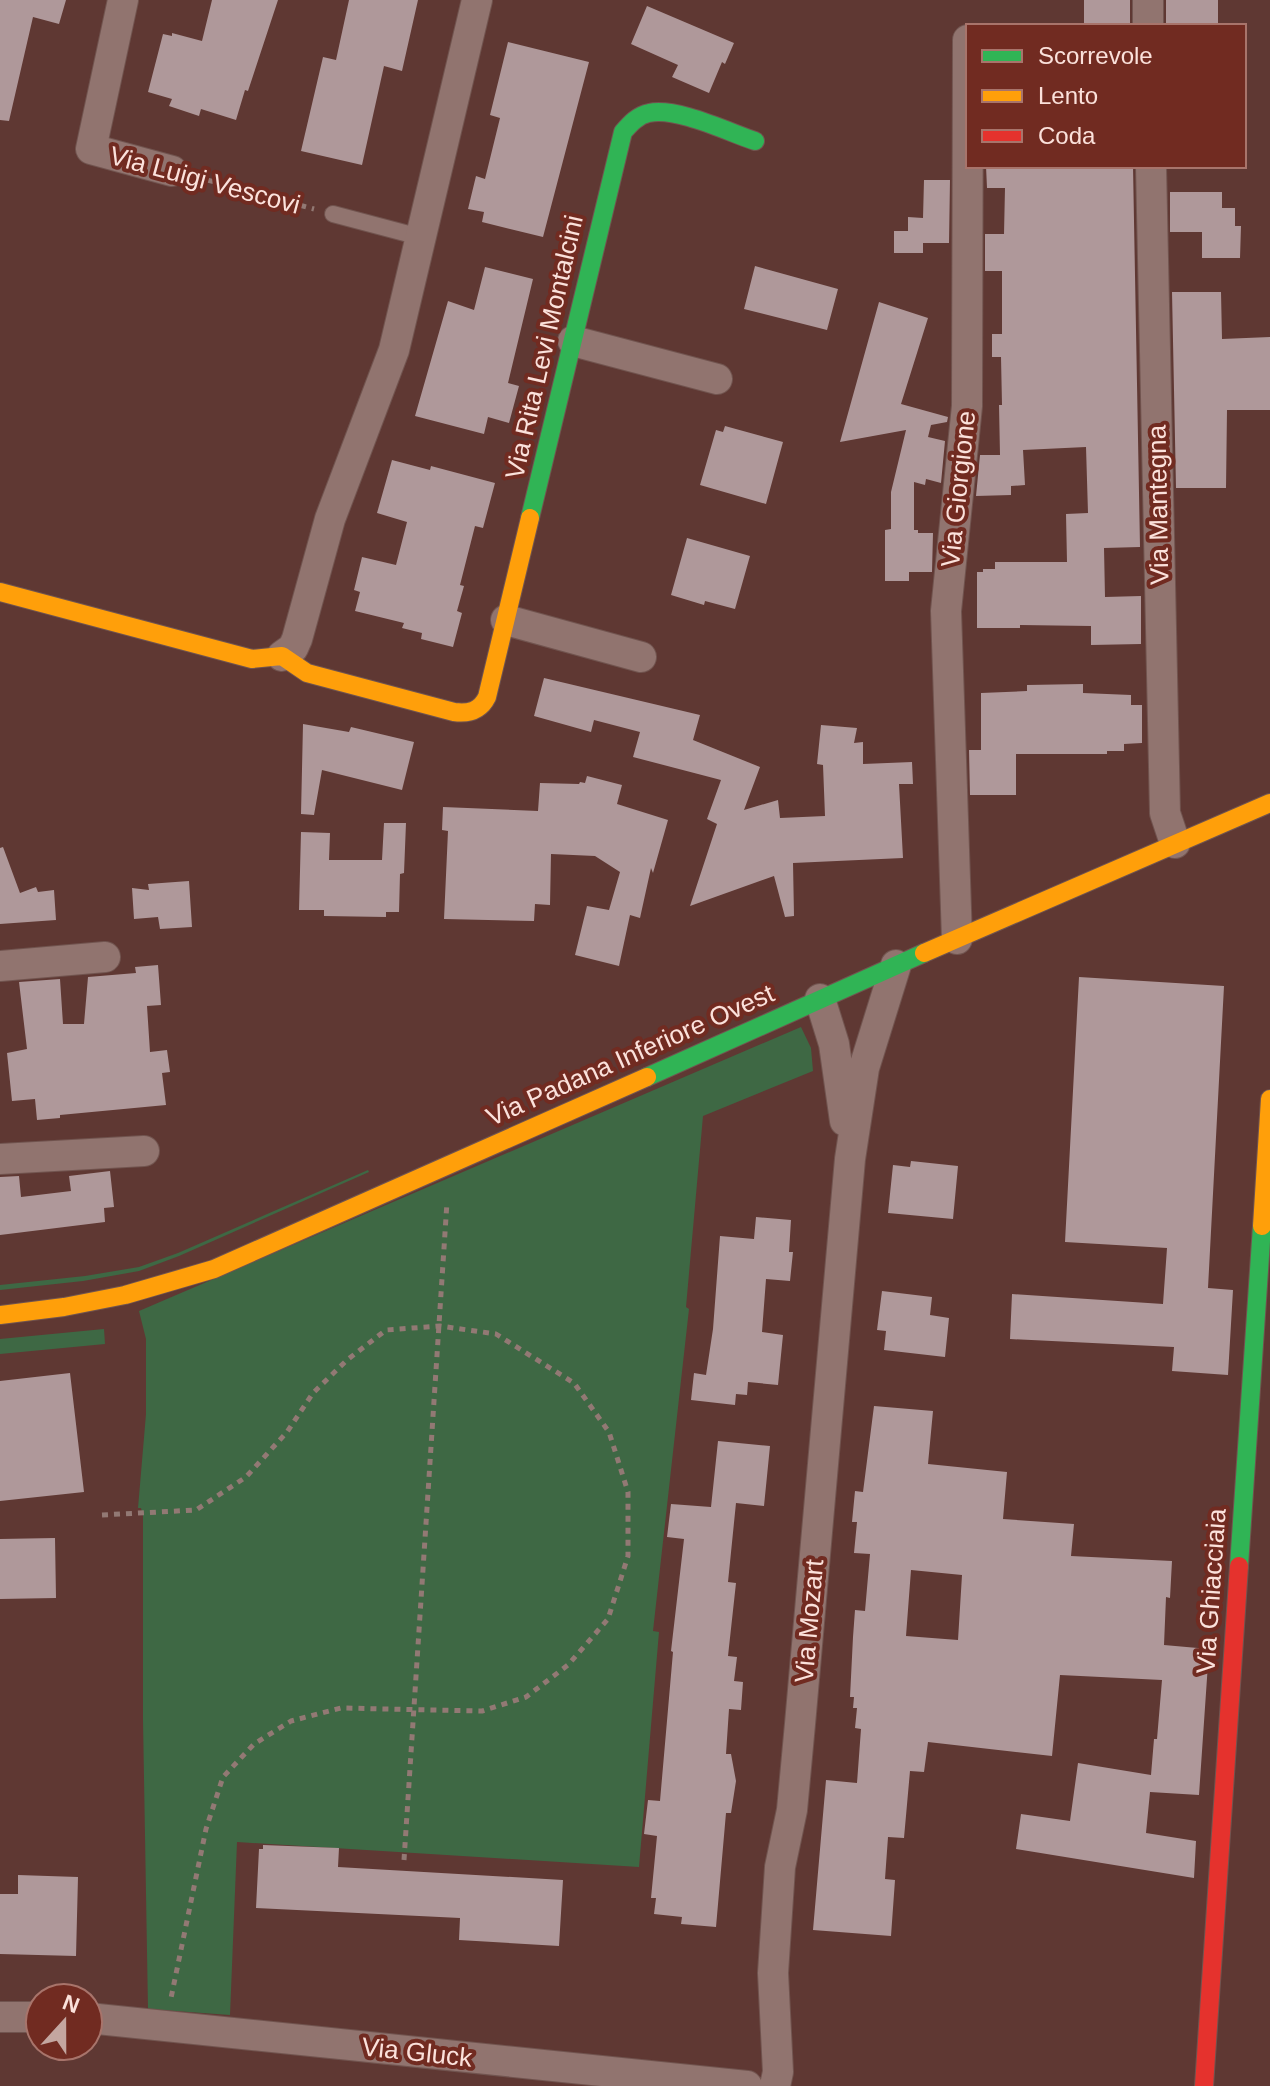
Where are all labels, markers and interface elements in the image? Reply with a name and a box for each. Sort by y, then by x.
legend [966,24,1246,168]
text: Scorrevole [1038,42,1153,69]
text: Lento [1038,82,1098,109]
text: Coda [1038,122,1096,149]
street label: Via Luigi Vescovi [106,140,304,220]
street label: Via Rita Levi Montalcini [499,212,589,482]
street label: Via Giorgione [935,409,981,569]
street label: Via Mantegna [1142,424,1174,585]
street label: Via Padana Inferiore Ovest [482,978,779,1132]
street label: Via Ghiacciaia [1190,1507,1232,1675]
street label: Via Mozart [789,1557,829,1684]
north arrow [24,1982,104,2062]
text: N [59,1989,83,2018]
street label: Via Gluck [360,2031,475,2073]

